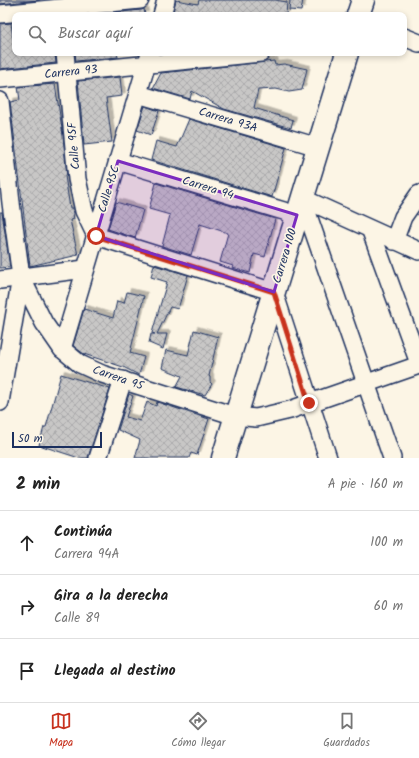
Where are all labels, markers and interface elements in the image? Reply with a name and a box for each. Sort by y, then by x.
search box [12,12,407,56]
text: Buscar aquí [58,22,131,46]
icon: search [26,23,48,45]
street label: Carrera 93 [44,60,99,84]
street label: Carrera 93A [196,102,260,138]
street label: Calle 95F [62,120,86,170]
street label: Calle 95C [93,163,125,215]
street label: Carrera 94 [180,171,237,205]
street label: Carrera 100 [268,226,302,286]
route start [87,227,105,245]
street label: Carrera 95 [90,360,148,396]
route end [300,394,318,412]
scale bar [12,430,102,449]
text: 50 m [18,430,43,448]
text: 2 min [16,471,60,498]
text: A pie · 160 m [328,474,403,495]
text: Continúa [54,520,112,544]
icon: ahead [16,532,38,554]
text: 100 m [370,532,403,553]
text: Carrera 94A [54,544,119,565]
text: Gira a la derecha [54,584,168,608]
icon: right [16,596,38,618]
text: 60 m [374,596,403,617]
text: Calle 89 [54,608,100,629]
text: Llegada al destino [54,659,176,683]
icon: arrive [16,660,38,682]
tab: Mapa [49,710,73,752]
tab: Cómo llegar [171,710,225,752]
tab: Guardados [323,710,370,752]

